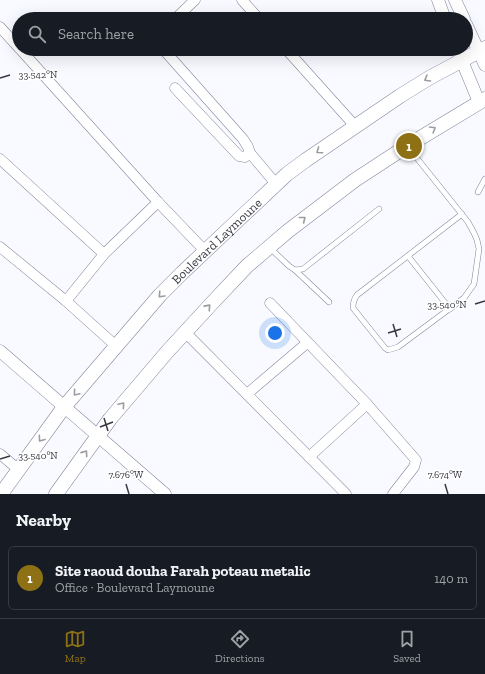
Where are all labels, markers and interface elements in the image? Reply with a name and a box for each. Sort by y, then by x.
search box [12,12,473,56]
icon: search [26,23,48,45]
text: Search here [58,25,134,43]
text: 33.542°N [19,69,58,81]
one-way arrow [424,75,431,82]
one-way arrow [429,127,436,134]
pin: 1 [396,131,422,161]
one-way arrow [316,146,323,154]
street label: Boulevard Laymoune [168,195,264,287]
one-way arrow [298,216,306,223]
one-way arrow [159,290,166,297]
text: 33.540°N [427,299,467,311]
one-way arrow [203,304,211,312]
your location [265,323,285,343]
one-way arrow [73,388,80,396]
one-way arrow [118,402,125,409]
one-way arrow [38,435,46,442]
text: 33.540°N [18,450,58,462]
one-way arrow [80,450,88,457]
text: 7.676°W [109,469,144,481]
text: 7.674°W [428,469,463,481]
text: Nearby [16,510,71,530]
text: Site raoud douha Farah poteau metalic [55,562,311,580]
text: 1 [27,571,33,586]
text: 140 m [434,571,468,586]
text: Office · Boulevard Laymoune [55,580,215,595]
tab: Map [64,628,86,665]
tab: Directions [215,628,265,665]
tab: Saved [393,628,421,665]

